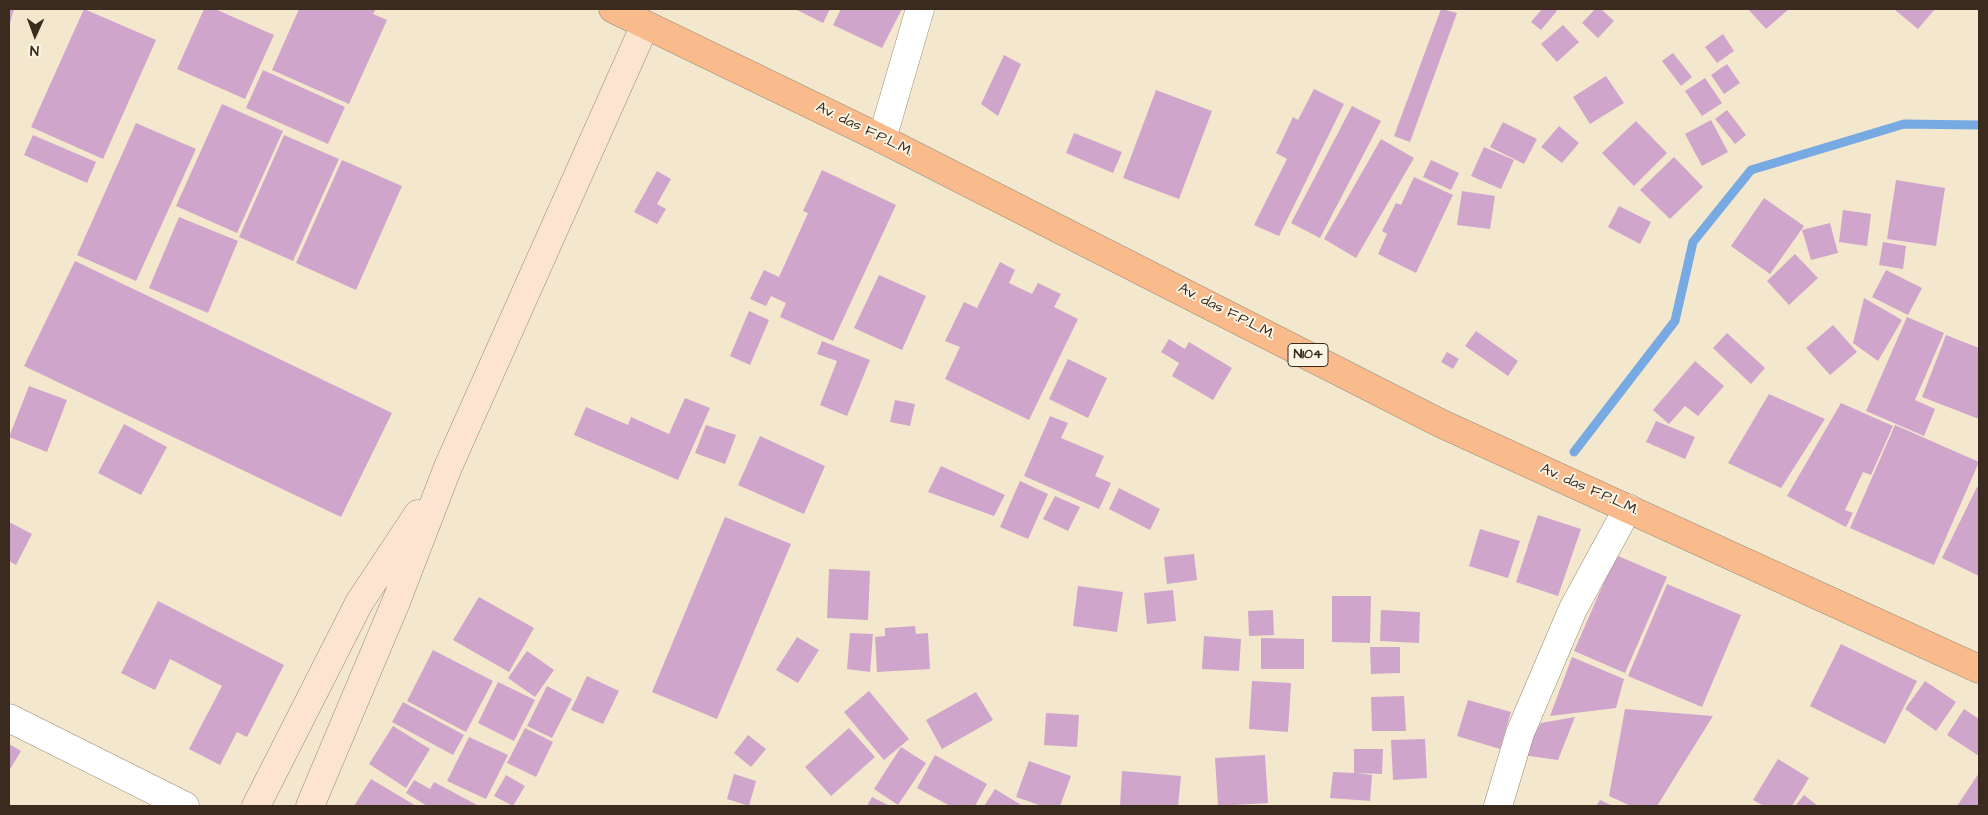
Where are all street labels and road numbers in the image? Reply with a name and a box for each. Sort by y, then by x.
street label: Av. das F.P.L.M. [813,99,915,161]
street label: Av. das F.P.L.M. [1175,280,1277,344]
road number: N104 [1288,344,1328,366]
street label: Av. das F.P.L.M. [1537,460,1641,520]

